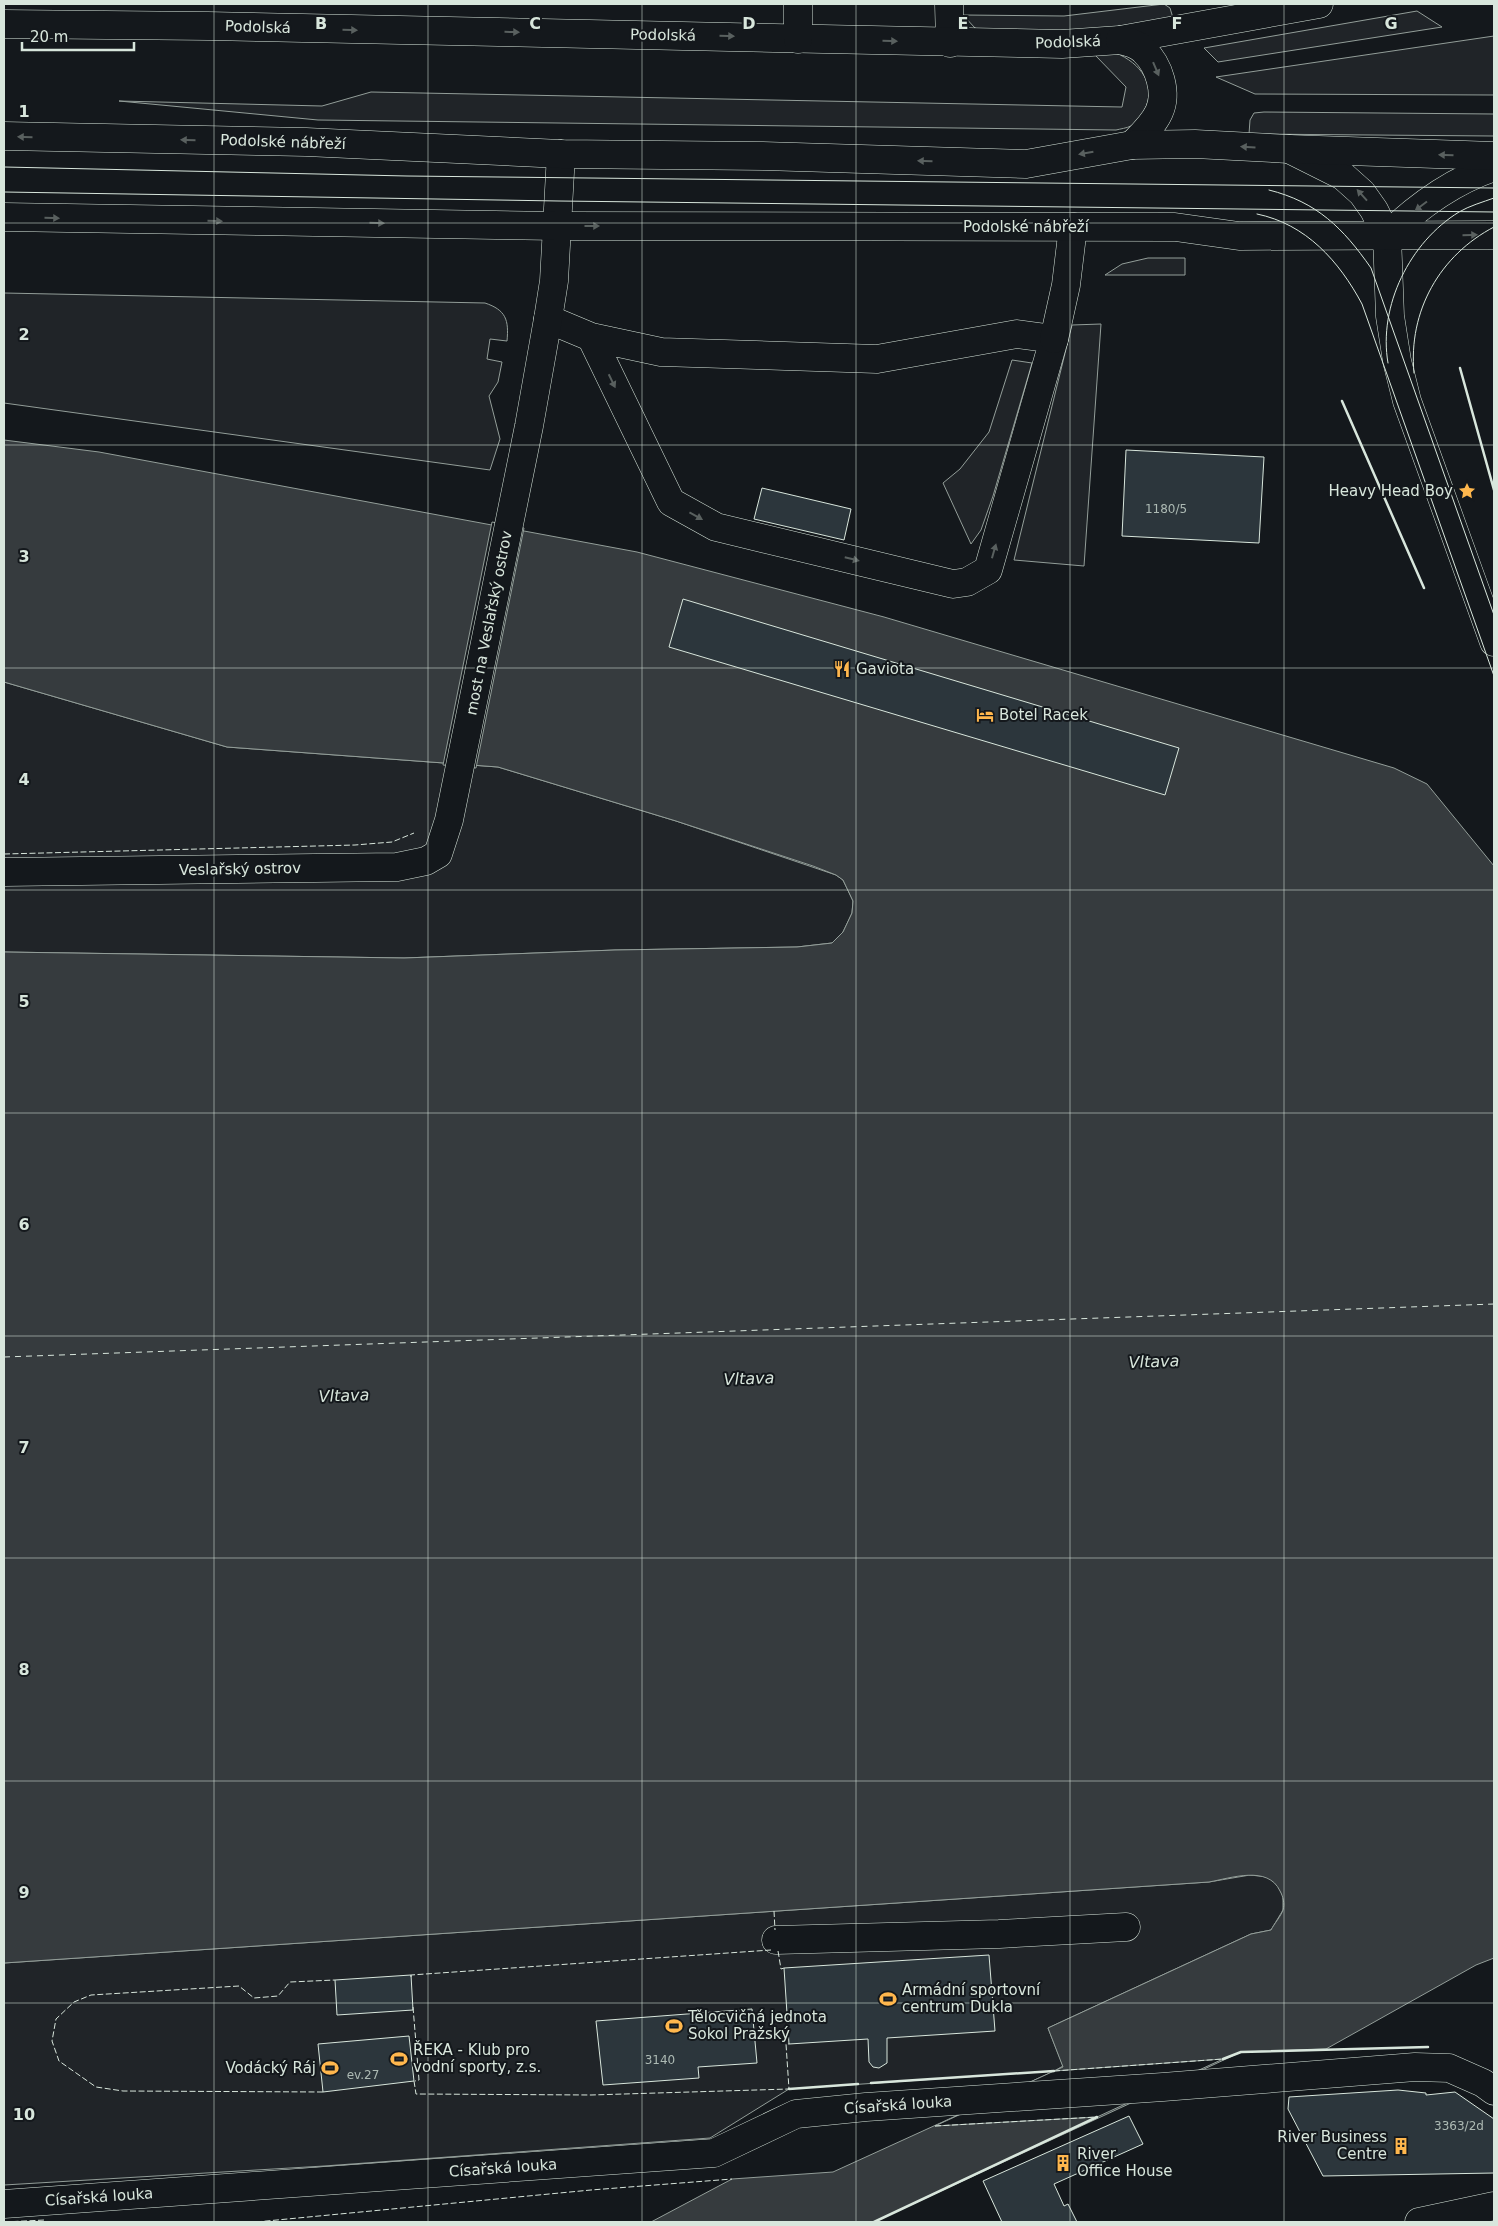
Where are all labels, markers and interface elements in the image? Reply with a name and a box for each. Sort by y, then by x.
text: B [315,14,327,33]
text: C [529,14,541,33]
text: D [742,14,756,33]
text: E [958,14,968,33]
text: F [1172,14,1182,33]
text: G [1384,14,1398,33]
street label: Podolská [225,17,291,37]
scale bar [22,20,135,52]
street label: Podolská [630,25,696,45]
one-way arrow [342,26,358,34]
text: 20 m [30,28,68,46]
one-way arrow [505,28,521,36]
one-way arrow [720,32,736,40]
street label: Podolská [1035,32,1101,52]
one-way arrow [882,37,898,45]
one-way arrow [1152,62,1160,76]
text: 1 [18,102,30,121]
street label: Podolské nábřeží [220,131,347,153]
one-way arrow [17,133,33,141]
one-way arrow [179,135,195,143]
one-way arrow [1240,142,1256,150]
one-way arrow [1078,150,1094,158]
one-way arrow [1437,150,1453,158]
one-way arrow [917,157,933,165]
one-way arrow [1356,189,1368,201]
one-way arrow [1414,201,1427,211]
one-way arrow [45,214,61,222]
one-way arrow [207,217,223,225]
street label: Podolské nábřeží [963,218,1090,236]
one-way arrow [370,219,386,227]
one-way arrow [585,222,601,230]
one-way arrow [1463,231,1479,239]
text: 2 [18,325,30,344]
one-way arrow [608,374,616,388]
place icon: Heavy Head Boy [1457,481,1477,501]
place label: Heavy Head Boy [1328,482,1453,500]
house number: 1180/5 [1145,502,1187,516]
one-way arrow [689,511,702,520]
street label: most na Veslařský ostrov [462,529,516,717]
one-way arrow [990,544,998,559]
text: 3 [18,547,30,566]
one-way arrow [844,555,859,563]
restaurant icon: Gaviota [832,659,852,679]
place label: Gaviota [856,660,914,678]
hotel icon: Botel Racek [975,705,995,725]
place label: Botel Racek [999,706,1088,724]
text: 4 [18,770,30,789]
street label: Veslařský ostrov [179,859,301,879]
text: 5 [18,992,30,1011]
text: 6 [18,1215,30,1234]
water label: Vltava [1128,1351,1180,1372]
water label: Vltava [723,1368,775,1389]
water label: Vltava [318,1385,370,1406]
text: 7 [18,1438,30,1457]
text: 8 [18,1660,30,1679]
text: 9 [18,1883,30,1902]
place label: Armádní sportovní centrum Dukla [902,1981,1041,2016]
sports icon: Armádní sportovní centrum Dukla [878,1989,898,2009]
place label: Tělocvičná jednota Sokol Pražský [687,2008,827,2043]
sports icon: Tělocvičná jednota Sokol Pražský [664,2016,684,2036]
place label: ŘEKA - Klub pro vodní sporty, z.s. [413,2040,541,2076]
sports icon: ŘEKA - Klub pro vodní sporty, z.s. [389,2049,409,2069]
house number: 3140 [645,2053,675,2067]
sports icon: Vodácký Ráj [320,2058,340,2078]
place label: Vodácký Ráj [226,2059,316,2077]
house number: ev.27 [347,2068,379,2082]
street label: Císařská louka [843,2092,953,2118]
text: 10 [13,2105,35,2124]
house number: 3363/2d [1434,2119,1484,2133]
place label: River Business Centre [1277,2128,1387,2163]
building icon: River Business Centre [1391,2136,1411,2156]
place label: River Office House [1077,2145,1173,2180]
building icon: River Office House [1053,2153,1073,2173]
street label: Císařská louka [448,2155,558,2181]
street label: Císařská louka [44,2184,154,2210]

